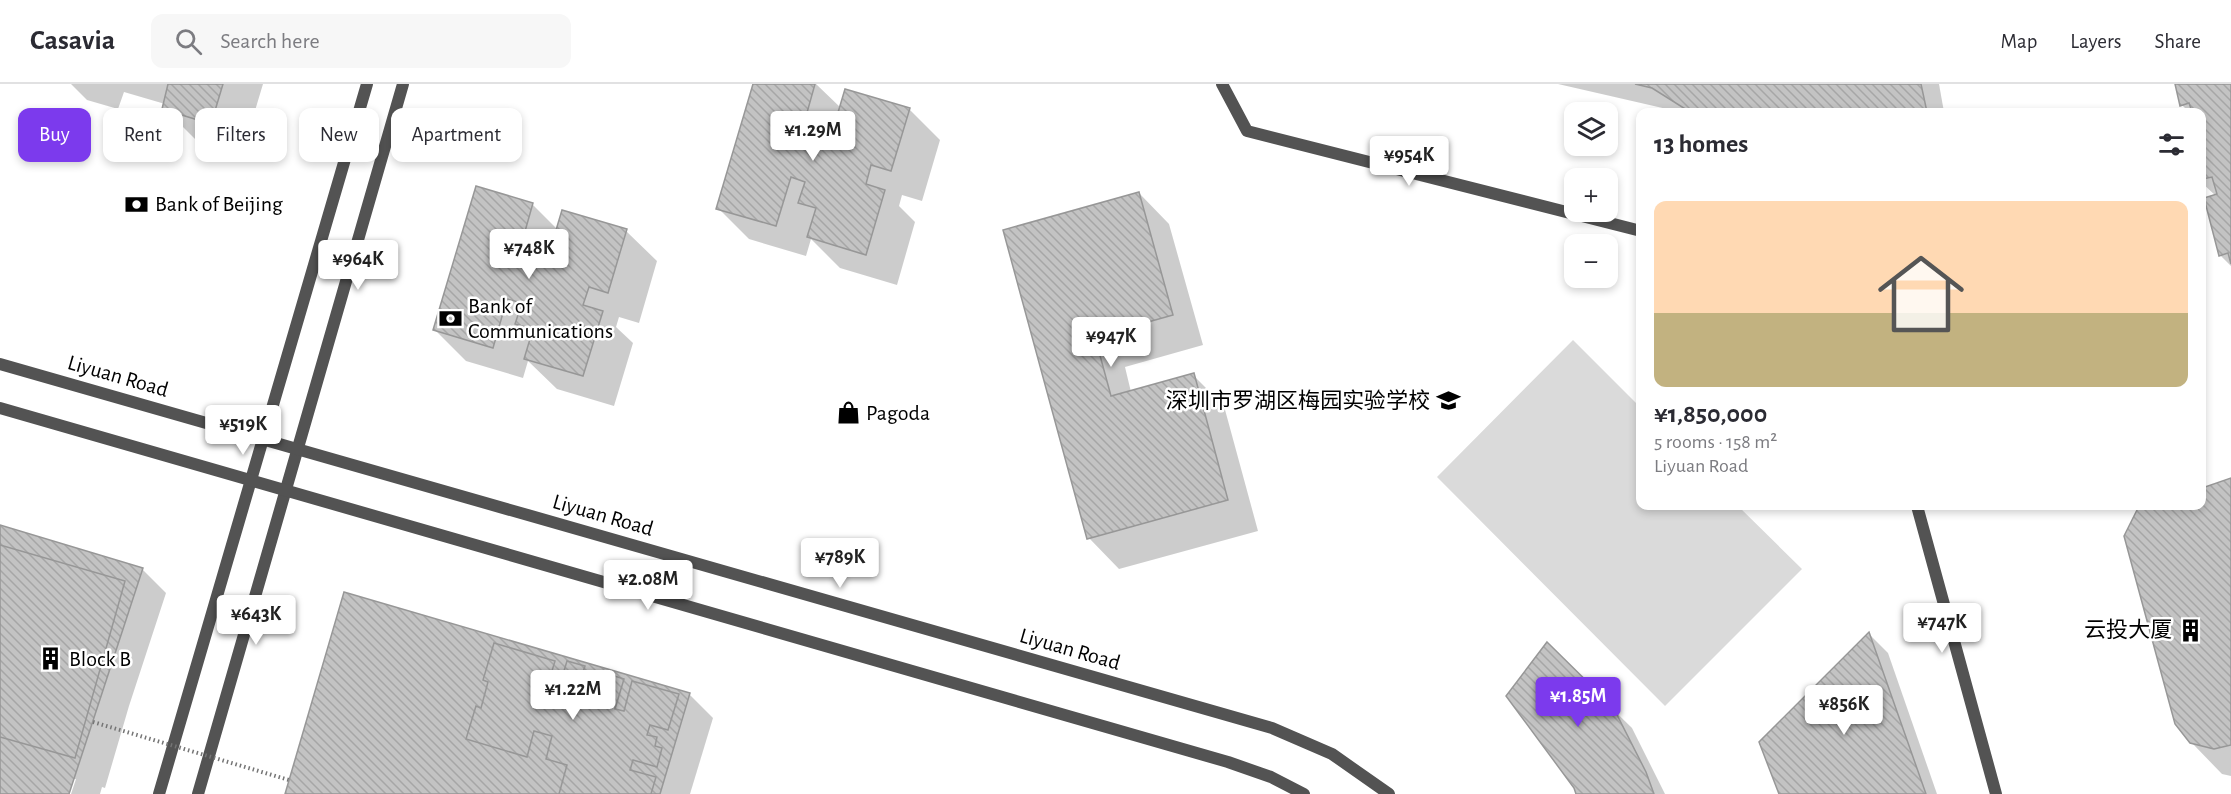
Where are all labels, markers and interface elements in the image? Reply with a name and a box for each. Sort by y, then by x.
search box [151,14,571,68]
icon: search [172,25,205,58]
text: Casavia [30,27,115,55]
text: Search here [220,30,320,52]
text: Map [2001,31,2037,52]
text: Layers [2070,31,2121,52]
text: Share [2154,31,2201,52]
map controls [1564,102,1618,288]
button: layers [1564,102,1618,156]
chip: Buy [18,108,91,162]
chip: Rent [103,108,183,162]
chip: Filters [195,108,287,162]
chip: New [299,108,379,162]
chip: Apartment [391,108,522,162]
pin: ¥1.29M [764,111,862,162]
text: ¥1.29M [784,120,842,140]
icon: filters [2155,128,2188,161]
text: 13 homes [1654,131,1748,157]
pin: ¥954K [1367,136,1451,187]
text: ¥954K [1384,145,1434,165]
button: + [1564,168,1618,222]
bank icon: Bank of Beijing [124,191,150,217]
place label: Bank of Beijing [155,193,283,215]
pin: ¥748K [487,229,571,280]
button: − [1564,234,1618,288]
text: ¥748K [504,238,554,258]
pin: ¥964K [316,240,400,291]
icon: home [1867,240,1975,348]
text: ¥964K [332,249,384,269]
place label: Bank of Communications [468,295,613,342]
bank icon: Bank of Communications [437,306,463,332]
pin: ¥947K [1069,317,1153,368]
text: ¥947K [1086,326,1136,346]
street label: Liyuan Road [65,351,171,401]
school or university icon: 深圳市罗湖区梅园实验学校 [1435,388,1461,414]
place label: 深圳市罗湖区梅园实验学校 [1166,389,1430,412]
shop icon: Pagoda [835,400,861,426]
text: ¥1,850,000 [1654,401,1767,427]
place label: Pagoda [866,402,930,424]
pin: ¥519K [201,405,285,456]
text: ¥519K [219,414,267,434]
text: 5 rooms · 158 m² [1654,432,1777,452]
text: Liyuan Road [1654,456,1748,476]
street label: Liyuan Road [550,490,656,540]
pin: ¥789K [798,538,882,589]
text: ¥789K [815,547,865,567]
pin: ¥2.08M [599,560,697,611]
text: ¥2.08M [618,569,678,589]
pin: ¥643K [214,595,298,646]
pin: ¥747K [1900,603,1984,654]
text: ¥643K [231,604,281,624]
text: ¥747K [1917,612,1967,632]
building icon: 云投大厦 [2177,617,2203,643]
place label: 云投大厦 [2084,618,2172,641]
street label: Liyuan Road [1017,624,1123,674]
building icon: Block B [38,646,64,672]
place label: Block B [69,648,131,670]
pin: ¥1.22M [524,670,622,721]
pin: ¥1.85M [1529,677,1627,728]
text: ¥1.22M [544,679,602,699]
pin: ¥856K [1802,685,1886,736]
text: ¥1.85M [1550,686,1606,706]
text: ¥856K [1819,694,1869,714]

